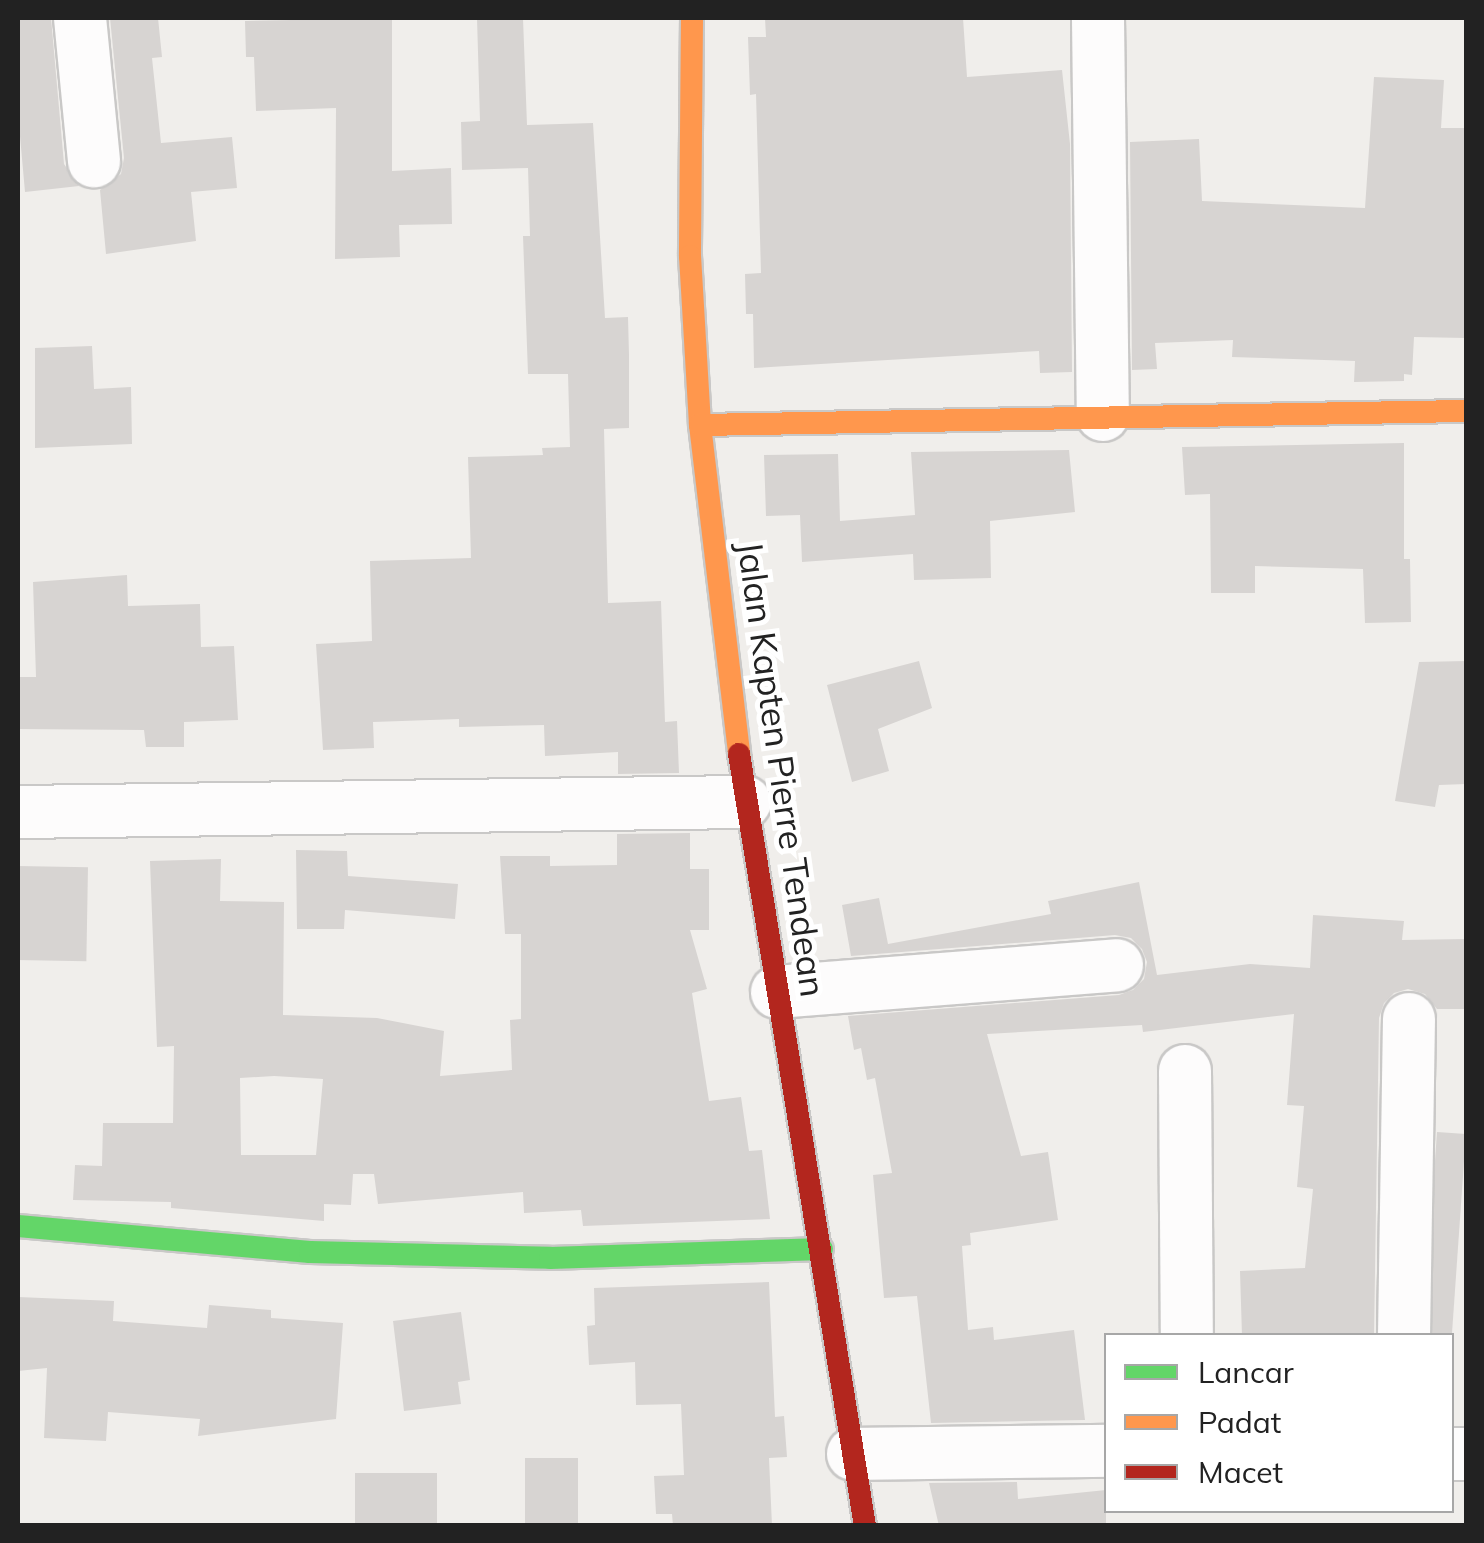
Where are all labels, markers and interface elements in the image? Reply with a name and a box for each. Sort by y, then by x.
street label: Jalan Kapten Pierre Tendean [729,539,835,999]
legend [1104,1333,1454,1513]
text: Lancar [1198,1353,1294,1391]
text: Padat [1198,1403,1281,1441]
text: Macet [1198,1453,1283,1491]

